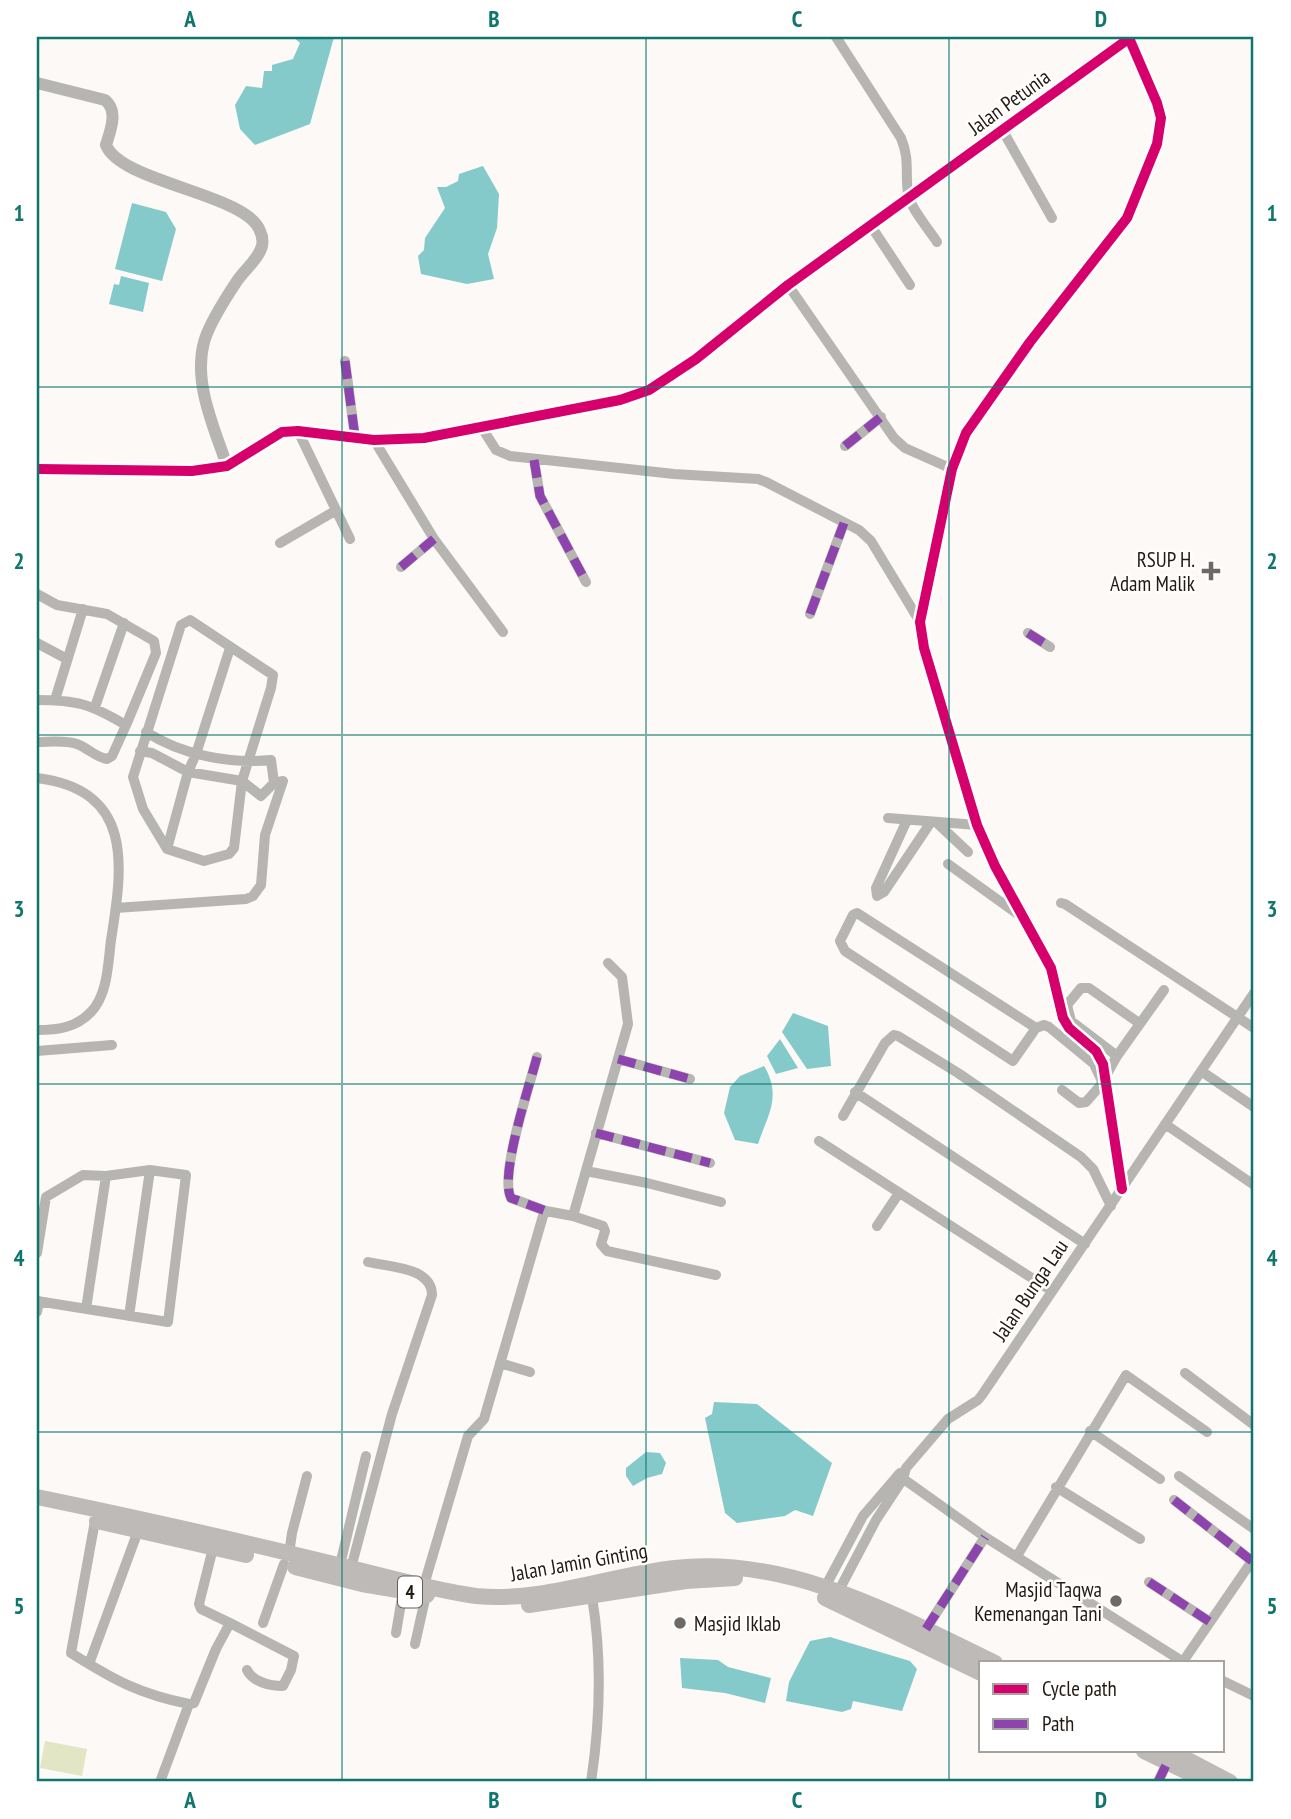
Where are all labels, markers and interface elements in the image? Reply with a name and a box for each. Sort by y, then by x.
text: A [183,4,196,33]
text: B [488,4,500,33]
text: C [792,4,803,33]
text: D [1095,4,1107,33]
street label: Jalan Petunia [962,63,1055,141]
text: 1 [14,198,25,227]
text: 1 [1267,198,1278,227]
text: 2 [14,546,25,575]
place label: RSUP H. Adam Malik [1110,546,1195,597]
text: 2 [1267,546,1278,575]
marker: RSUP H. Adam Malik [1201,561,1221,581]
text: 3 [14,894,25,923]
text: 3 [1267,894,1278,923]
street label: Jalan Bunga Lau [986,1234,1074,1347]
text: 4 [14,1243,25,1272]
text: 4 [1267,1243,1278,1272]
street label: Jalan Jamin Ginting [507,1537,650,1587]
road number: 4 [398,1576,422,1608]
place label: Masjid Taqwa Kemenangan Tani [974,1576,1102,1627]
text: 5 [14,1591,25,1620]
text: 5 [1267,1591,1278,1620]
marker: Masjid Taqwa Kemenangan Tani [1108,1593,1124,1609]
place label: Masjid Iklab [694,1610,781,1637]
marker: Masjid Iklab [672,1615,688,1631]
legend [979,1661,1224,1752]
text: Cycle path [1042,1675,1117,1702]
text: Path [1042,1710,1074,1737]
text: A [183,1785,196,1814]
text: B [488,1785,500,1814]
text: C [792,1785,803,1814]
text: D [1095,1785,1107,1814]

